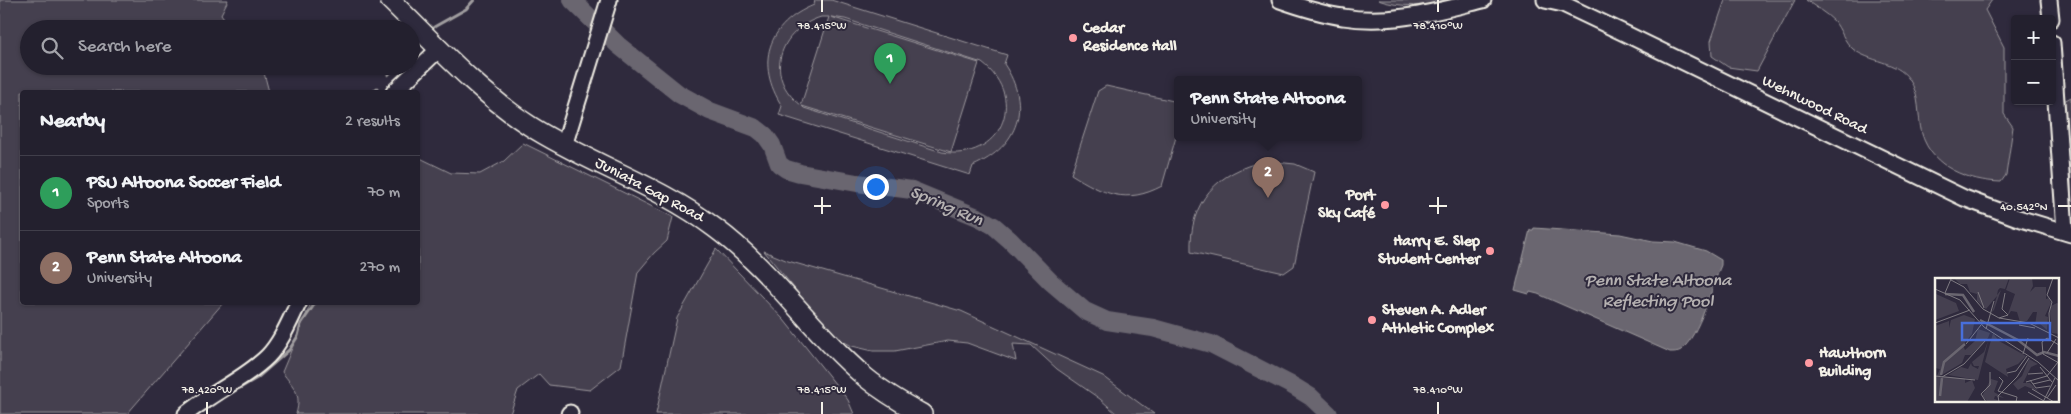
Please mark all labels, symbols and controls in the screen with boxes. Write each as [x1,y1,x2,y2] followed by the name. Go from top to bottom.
[2011,15,2056,105] map controls
[2011,15,2056,60] button: +
[20,20,420,75] search box
[796,20,847,34] text: 78.415°W
[1082,20,1177,57] place label: Cedar Residence Hall
[1412,20,1463,34] text: 78.410°W
[1067,32,1079,44] marker: Cedar Residence Hall
[38,34,66,62] icon: search
[78,36,172,59] text: Search here
[874,43,906,84] pin: 1
[2011,60,2056,105] button: −
[1758,72,1871,140] street label: Wehnwood Road
[1174,76,1362,141] popup
[1191,88,1345,111] text: Penn State Altoona
[40,110,105,135] text: Nearby
[1191,111,1256,130] text: University
[345,113,400,132] text: 2 results
[591,154,708,228] street label: Juniata Gap Road
[1252,157,1284,198] pin: 2
[87,172,280,195] text: PSU Altoona Soccer Field
[863,174,889,200] your location
[906,182,986,232] water label: Spring Run
[53,184,59,203] text: 1
[367,184,400,203] text: 70 m
[1318,187,1376,224] place label: Port Sky Café
[87,195,129,214] text: Sports
[1379,199,1391,211] marker: Port Sky Café
[2000,201,2048,215] text: 40.542°N
[1378,233,1482,270] place label: Harry E. Slep Student Center
[1484,245,1496,257] marker: Harry E. Slep Student Center
[87,247,241,270] text: Penn State Altoona
[52,259,60,278] text: 2
[360,259,400,278] text: 270 m
[87,270,152,289] text: University
[1585,271,1732,313] water label: Penn State Altoona Reflecting Pool
[1935,278,2058,402] inset map
[1381,302,1495,339] place label: Steven A. Adler Athletic Complex
[1366,314,1378,326] marker: Steven A. Adler Athletic Complex
[1818,345,1887,382] place label: Hawthorn Building
[1803,357,1815,369] marker: Hawthorn Building
[181,384,232,398] text: 78.420°W
[796,384,847,398] text: 78.415°W
[1412,384,1463,398] text: 78.410°W

